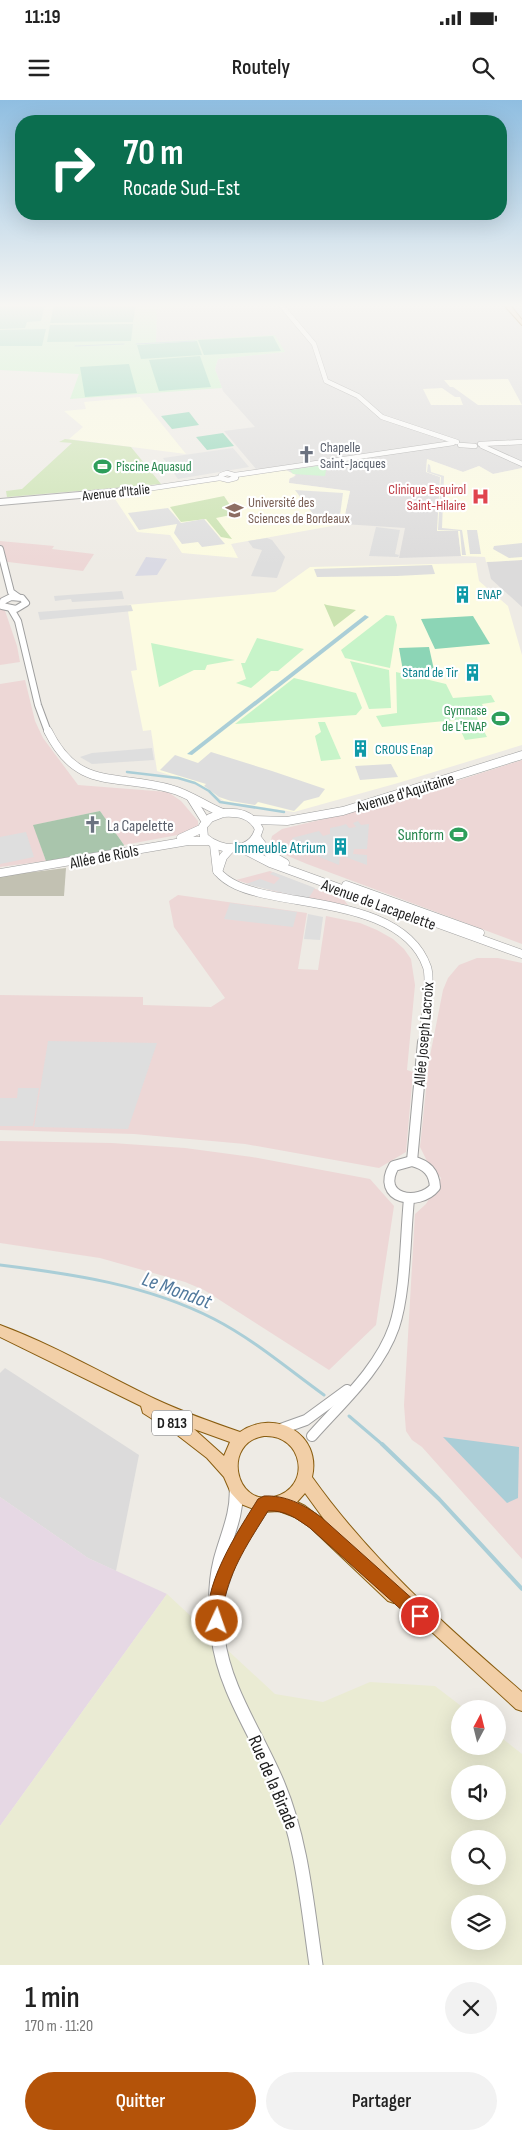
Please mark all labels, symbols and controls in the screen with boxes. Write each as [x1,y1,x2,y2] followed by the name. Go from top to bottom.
[25,6,61,29] text: 11:19
[25,54,53,82] icon: menu
[232,54,290,81] text: Routely
[469,54,497,82] icon: search
[123,132,183,175] text: 70 m
[40,135,105,200] icon: right
[123,175,240,202] text: Rocade Sud-Est
[320,439,386,472] place label: Chapelle Saint-Jacques
[296,445,316,465] church icon: Chapelle Saint-Jacques
[92,456,112,476] sports icon: Piscine Aquasud
[116,458,192,475] place label: Piscine Aquasud
[80,480,151,505] street label: Avenue d'Italie
[388,481,466,514] place label: Clinique Esquirol Saint-Hilaire
[470,487,490,507] hospital icon: Clinique Esquirol Saint-Hilaire
[248,494,350,527] place label: Université des Sciences de Bordeaux
[224,500,244,520] school or university icon: Université des Sciences de Bordeaux
[453,584,473,604] building icon: ENAP
[477,586,502,603] place label: ENAP
[462,662,482,682] building icon: Stand de Tir
[402,664,458,681] place label: Stand de Tir
[442,702,487,735] place label: Gymnase de L'ENAP
[491,708,511,728] sports icon: Gymnase de L'ENAP
[351,739,371,759] building icon: CROUS Enap
[375,741,433,758] place label: CROUS Enap
[353,770,457,818] street label: Avenue d'Aquitaine
[83,815,103,835] church icon: La Capelette
[107,817,174,836] place label: La Capelette
[448,824,468,844] sports icon: Sunform
[398,826,444,845] place label: Sunform
[330,837,350,857] building icon: Immeuble Atrium
[234,839,326,858] place label: Immeuble Atrium
[67,841,141,874] street label: Allée de Riols
[318,876,438,935] street label: Avenue de Lacapelette
[410,981,439,1088] street label: Allée Joseph Lacroix
[139,1266,216,1315] water label: Le Mondot
[152,1410,192,1436] road number: D 813
[190,1594,242,1646] position arrow
[399,1595,441,1637] pin
[406,1602,434,1630] icon: arrive
[451,1700,506,1755] north arrow
[451,1700,506,1950] map controls
[243,1732,303,1833] street label: Rue de la Birade
[451,1765,506,1820] button: sound
[451,1830,506,1885] button: search
[451,1895,506,1950] button: layers
[25,1980,80,2016] text: 1 min
[445,1982,497,2034] button: close
[25,2017,93,2036] text: 170 m · 11:20
[25,2072,256,2130] button: Quitter
[266,2072,497,2130] button: Partager

